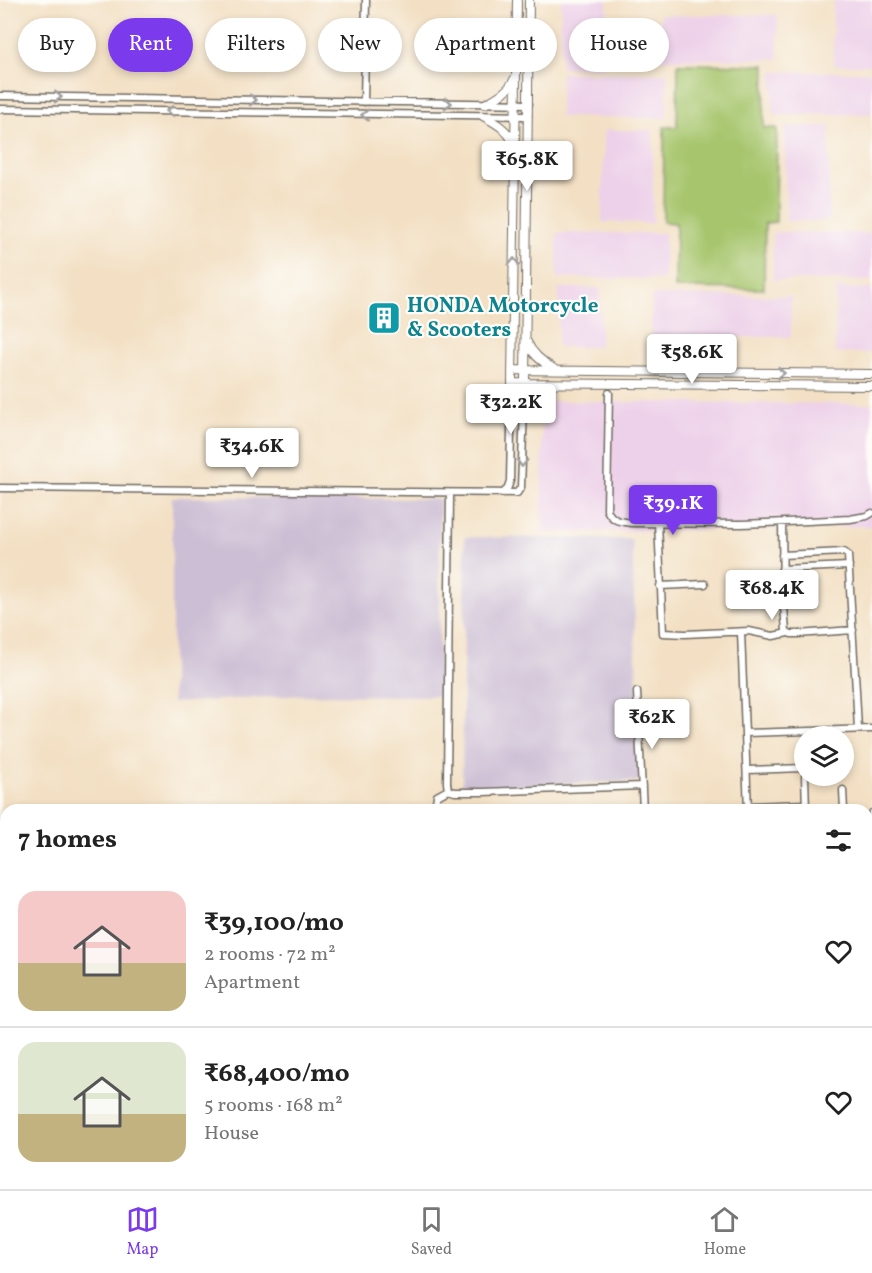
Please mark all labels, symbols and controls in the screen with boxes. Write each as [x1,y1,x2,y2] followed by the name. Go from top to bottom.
[18,18,96,72] chip: Buy
[108,18,193,72] chip: Rent
[205,18,306,72] chip: Filters
[318,18,402,72] chip: New
[414,18,557,72] chip: Apartment
[569,18,669,72] chip: House
[54,91,63,103] one-way arrow
[249,94,258,106] one-way arrow
[444,97,453,109] one-way arrow
[165,105,174,118] one-way arrow
[360,108,369,121] one-way arrow
[478,141,576,192] pin: ₹65.8K
[496,146,558,174] text: ₹65.8K
[508,257,520,266] one-way arrow
[407,292,598,345] place label: HONDA Motorcycle & Scooters
[366,300,402,336] building icon: HONDA Motorcycle & Scooters
[643,334,741,385] pin: ₹58.6K
[661,339,723,367] text: ₹58.6K
[776,367,785,379] one-way arrow
[462,384,560,435] pin: ₹32.2K
[480,389,542,417] text: ₹32.2K
[203,428,301,479] pin: ₹34.6K
[220,433,284,461] text: ₹34.6K
[516,458,529,467] one-way arrow
[624,485,722,536] pin: ₹39.1K
[643,490,703,518] text: ₹39.1K
[723,570,821,621] pin: ₹68.4K
[740,575,804,603] text: ₹68.4K
[616,699,688,750] pin: ₹62K
[629,704,675,732] text: ₹62K
[794,726,854,786] map controls
[794,726,854,786] button: layers
[18,822,117,858] text: 7 homes
[822,824,855,857] icon: filters
[204,905,344,941] text: ₹39,100/mo
[66,915,138,987] icon: home
[822,935,855,968] icon: heart
[204,941,336,969] text: 2 rooms · 72 m²
[204,969,300,997] text: Apartment
[204,1056,350,1092] text: ₹68,400/mo
[66,1066,138,1138] icon: home
[822,1086,855,1119] icon: heart
[204,1092,343,1120] text: 5 rooms · 168 m²
[204,1120,259,1148] text: House
[126,1203,159,1261] tab: Map
[411,1203,452,1261] tab: Saved
[704,1203,746,1261] tab: Home

